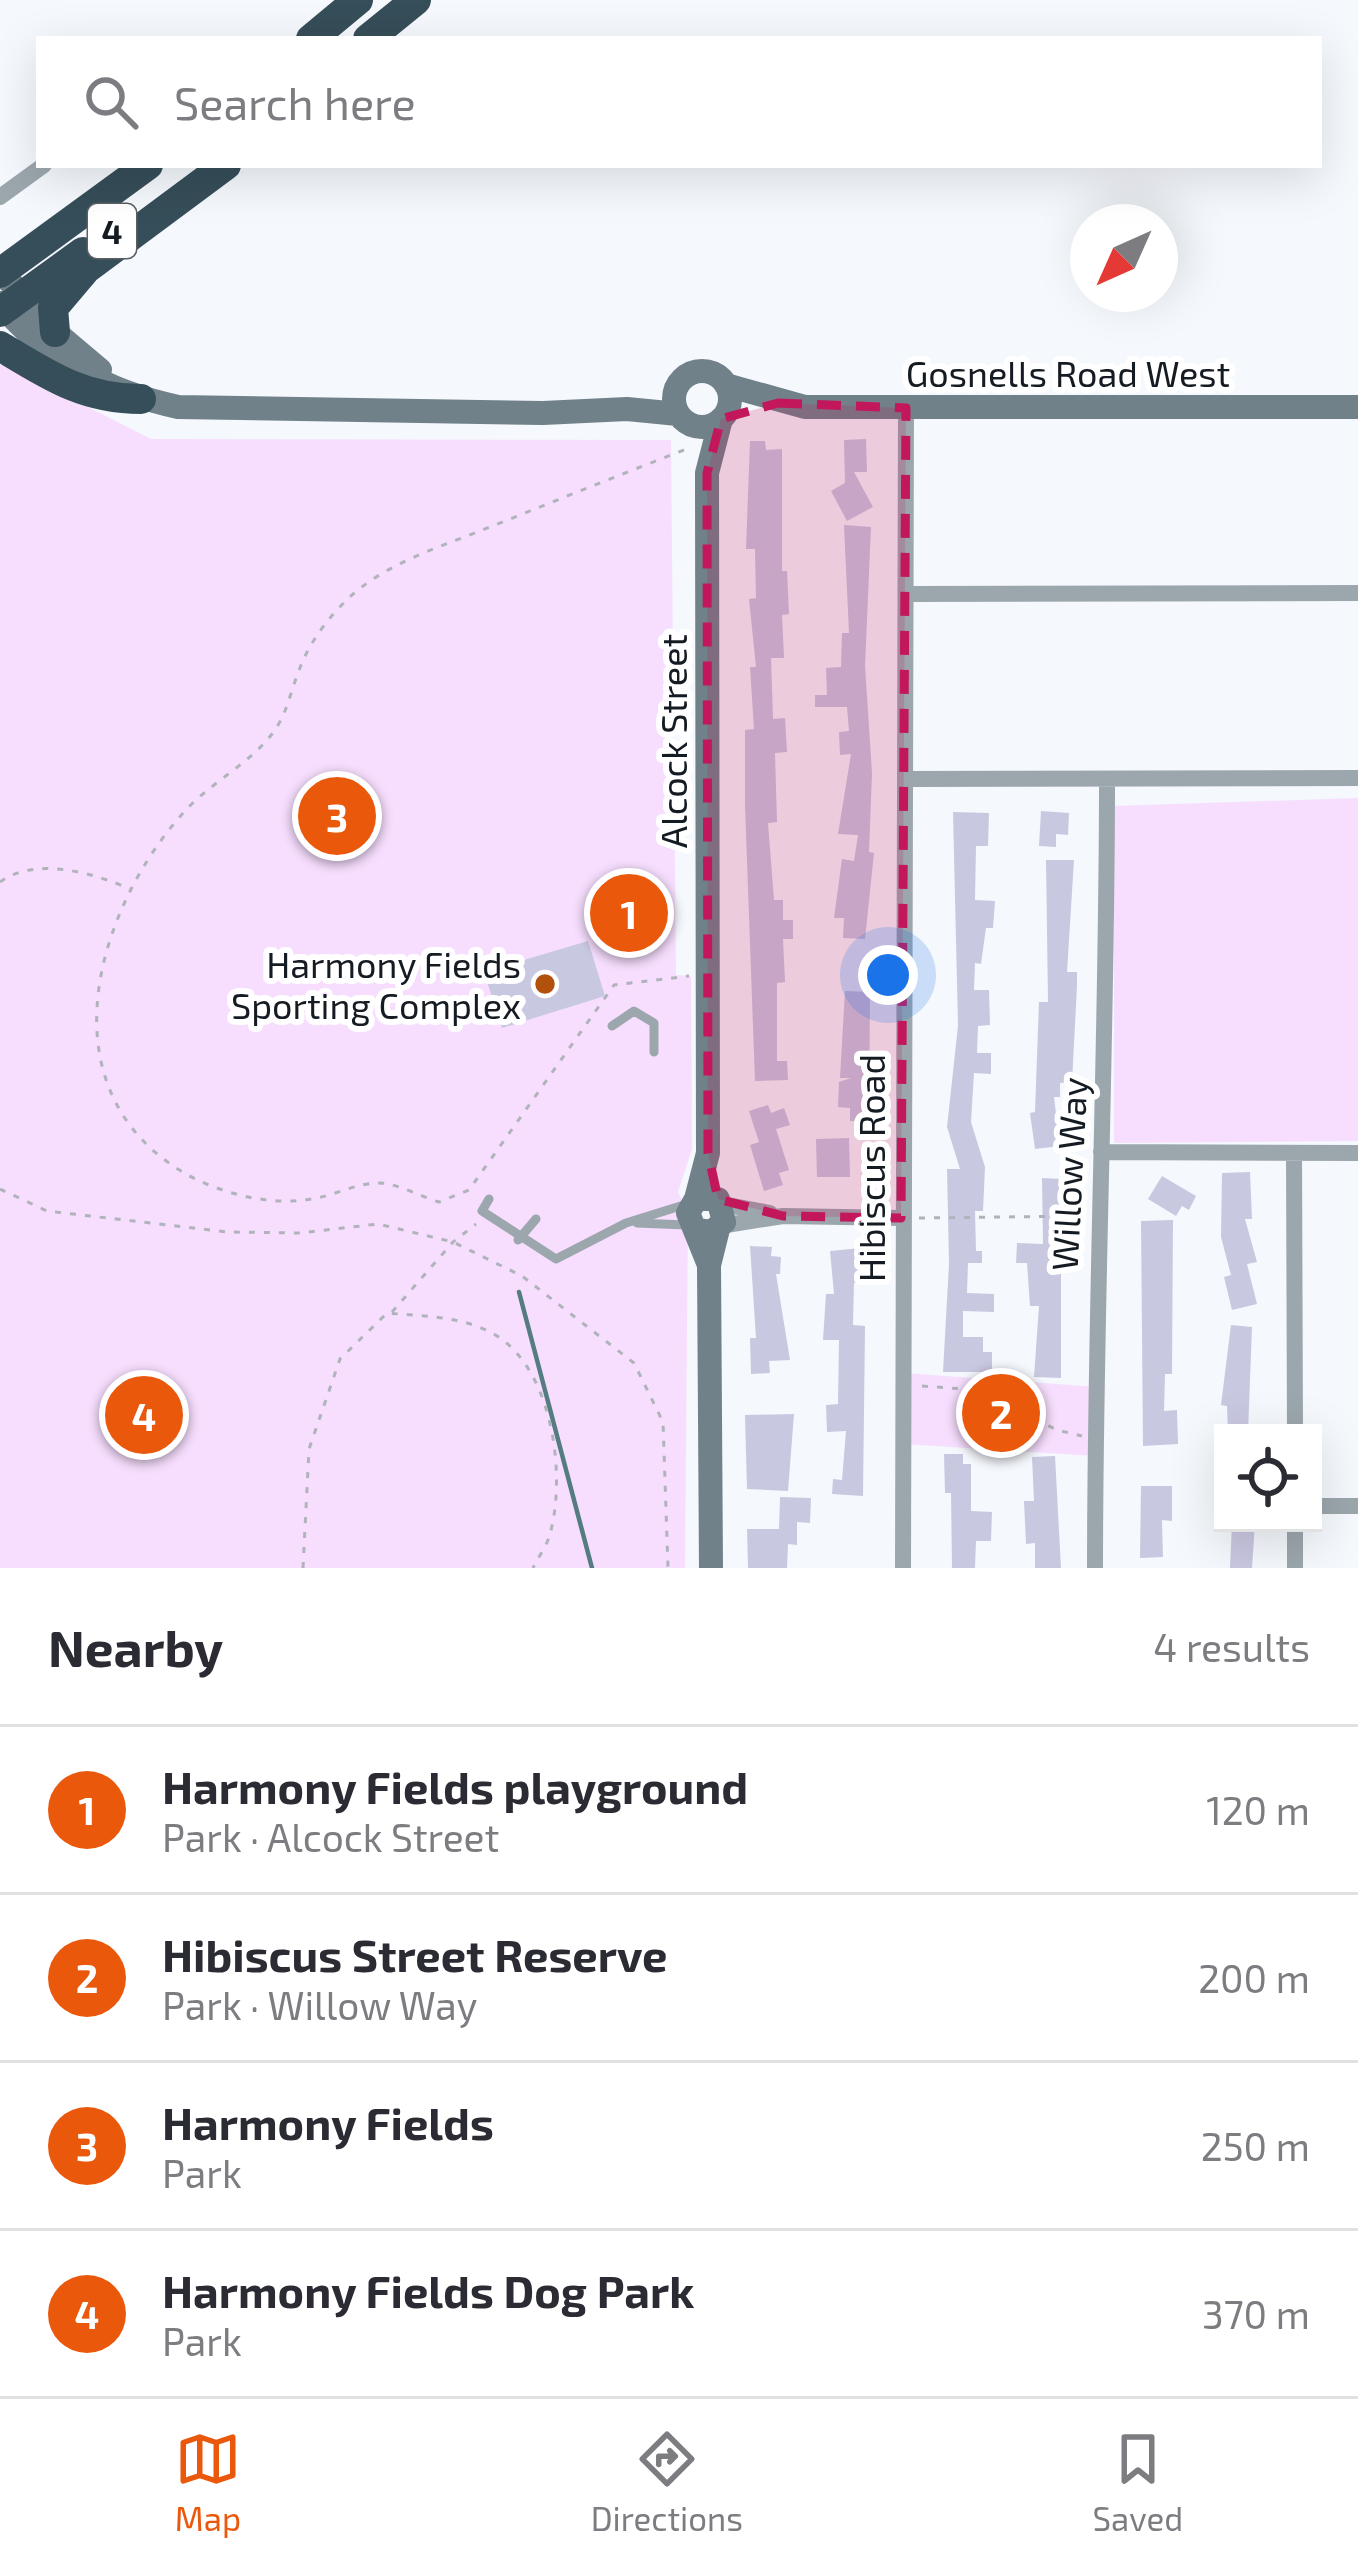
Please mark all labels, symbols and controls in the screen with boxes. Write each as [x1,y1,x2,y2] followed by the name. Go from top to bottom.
[36,36,1322,168] search box
[78,69,144,135] icon: search
[174,75,416,129] text: Search here
[88,204,136,258] road number: 4
[1070,204,1178,312] north arrow
[906,351,1230,394] street label: Gosnells Road West
[651,634,694,848] street label: Alcock Street
[298,771,376,861] pin: 3
[590,868,668,958] pin: 1
[231,942,521,1026] place label: Harmony Fields Sporting Complex
[858,945,918,1005] your location
[532,971,558,997] marker: Harmony Fields Sporting Complex
[849,1054,892,1282] street label: Hibiscus Road
[1041,1076,1095,1272] street label: Willow Way
[962,1368,1040,1458] pin: 2
[105,1370,183,1460] pin: 4
[1214,1424,1322,1532] map controls
[1214,1424,1322,1532] button: locate
[48,1616,223,1677] text: Nearby
[1153,1623,1310,1670] text: 4 results
[162,1759,748,1813] text: Harmony Fields playground
[79,1786,95,1833] text: 1
[1206,1786,1310,1833] text: 120 m
[162,1813,499,1860] text: Park · Alcock Street
[162,1927,667,1981] text: Hibiscus Street Reserve
[76,1954,98,2001] text: 2
[1198,1954,1310,2001] text: 200 m
[162,1981,477,2028] text: Park · Willow Way
[162,2095,494,2149] text: Harmony Fields
[76,2122,98,2169] text: 3
[1201,2122,1310,2169] text: 250 m
[162,2149,242,2196] text: Park
[162,2263,694,2317] text: Harmony Fields Dog Park
[75,2290,99,2337] text: 4
[1202,2290,1310,2337] text: 370 m
[162,2317,242,2364] text: Park
[175,2426,241,2538] tab: Map
[591,2426,743,2538] tab: Directions
[1093,2426,1183,2538] tab: Saved

